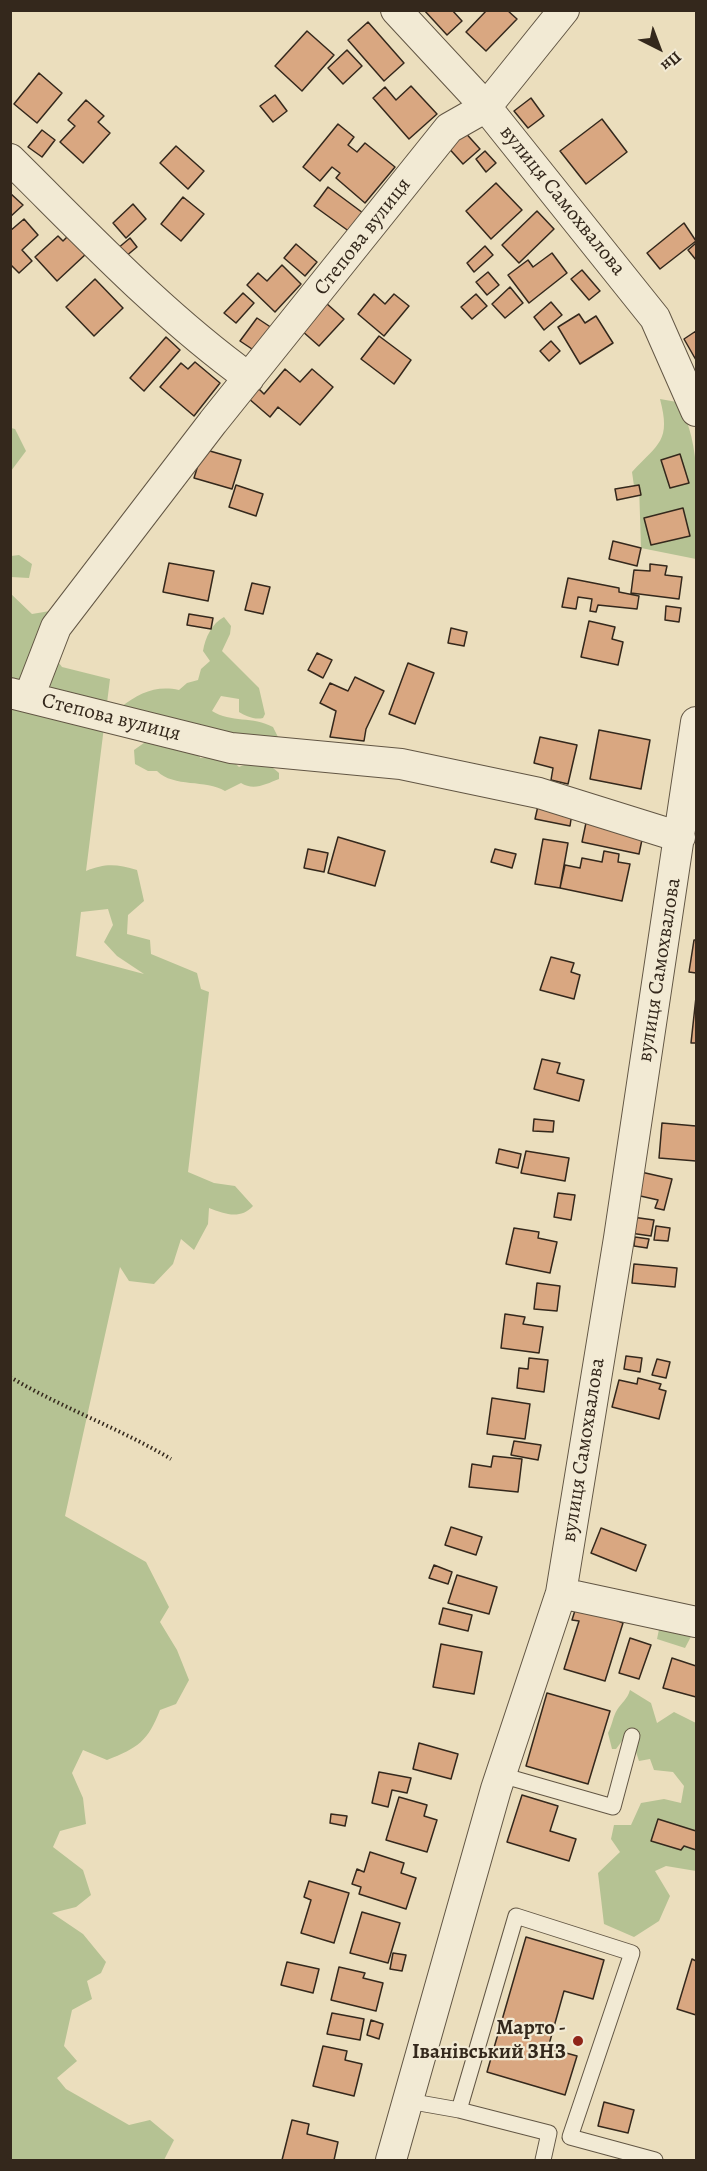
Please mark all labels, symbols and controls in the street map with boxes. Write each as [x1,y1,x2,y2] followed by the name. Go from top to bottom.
[629,18,689,78] north arrow
[656,46,686,77] text: Пн
[494,121,630,281] street label: вулиця Самохвалова
[309,173,417,301] street label: Степова вулиця
[39,689,183,747] street label: Степова вулиця
[633,876,687,1064] street label: вулиця Самохвалова
[557,1356,611,1544] street label: вулиця Самохвалова
[412,2016,566,2066] place label: Марто - Іванівський ЗНЗ
[571,2034,585,2048] marker: Марто - Іванівський ЗНЗ

